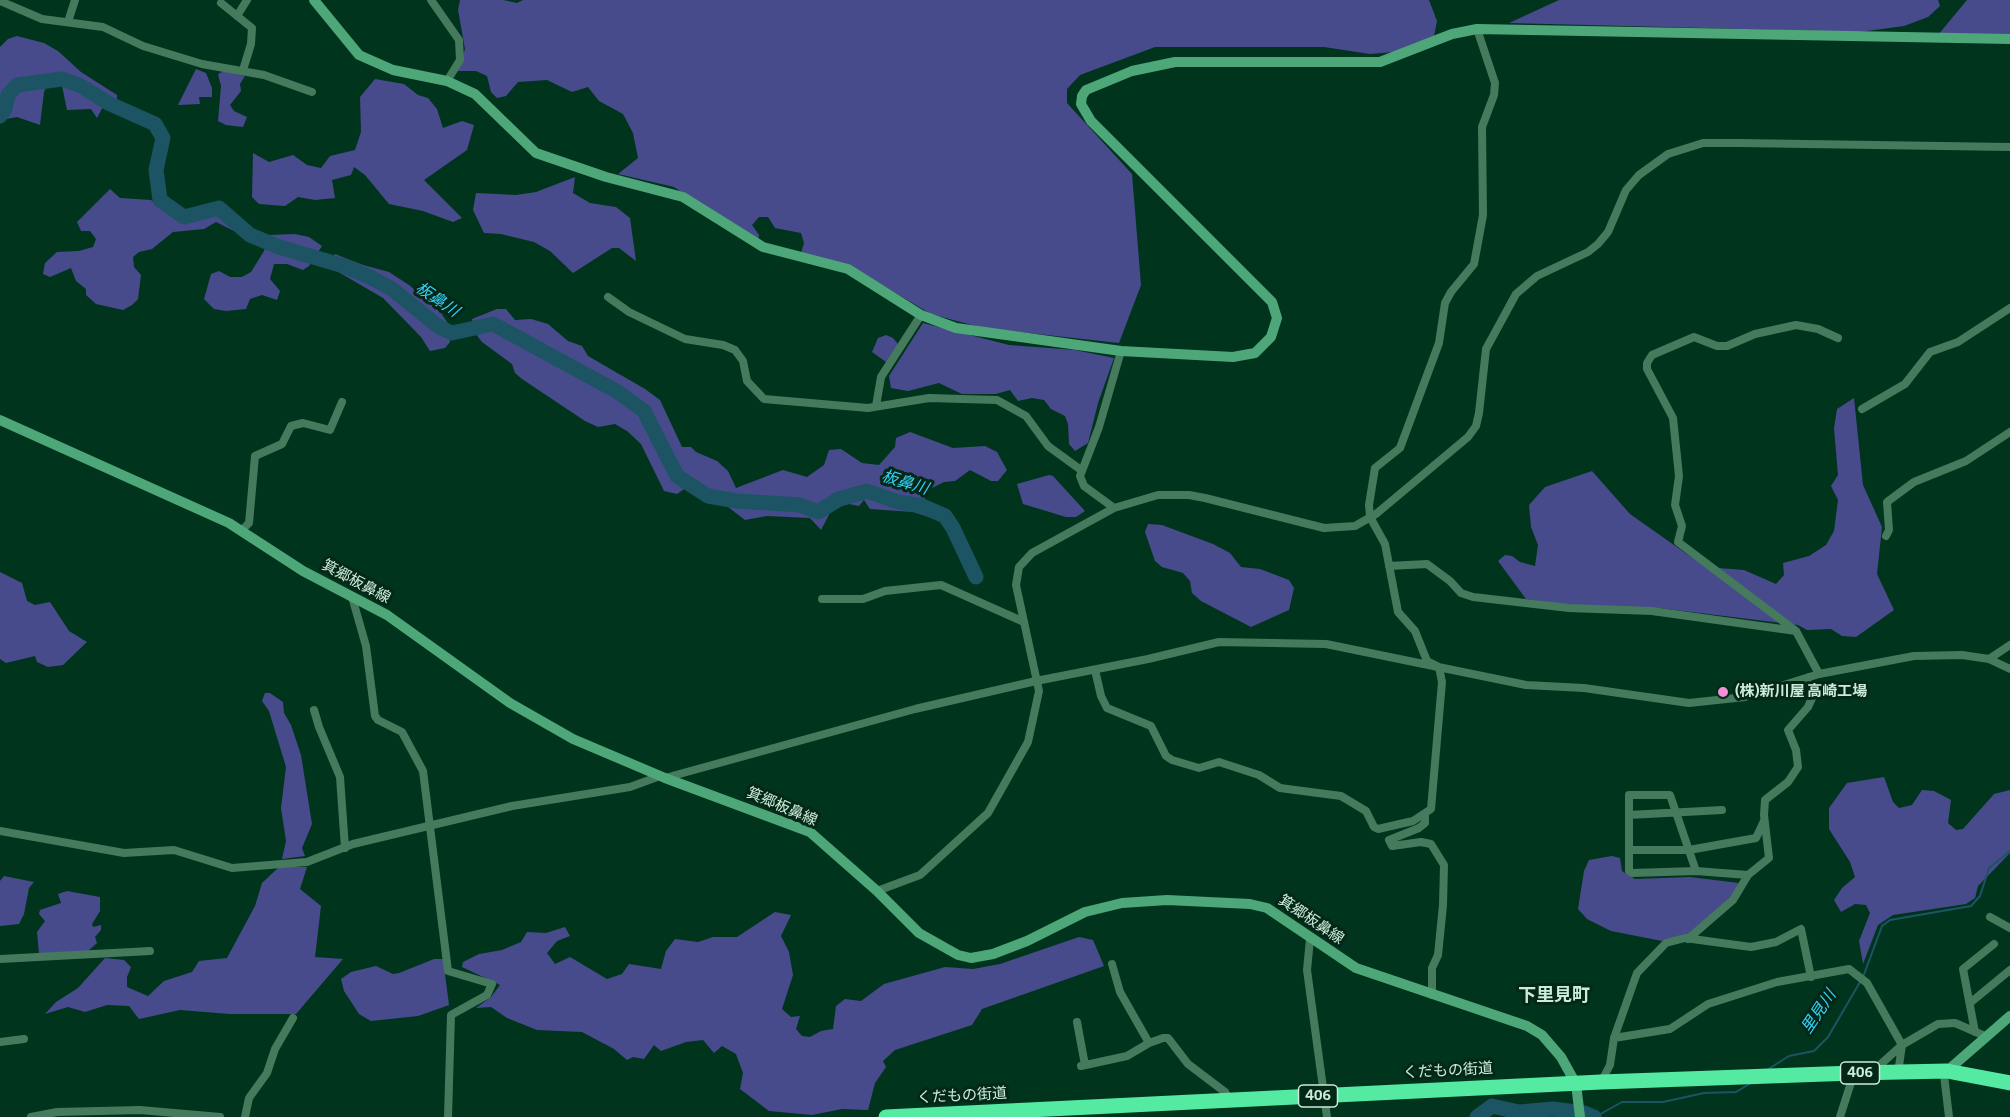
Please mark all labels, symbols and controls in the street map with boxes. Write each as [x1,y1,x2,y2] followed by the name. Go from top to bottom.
[412,279,462,321] water label: 板鼻川
[879,467,931,499] water label: 板鼻川
[319,556,393,608] street label: 箕郷板鼻線
[1735,683,1867,701] place label: (株)新川屋 高崎工場
[1716,685,1730,699] marker: (株)新川屋 高崎工場
[744,784,820,830] street label: 箕郷板鼻線
[1275,892,1347,948] street label: 箕郷板鼻線
[1518,985,1590,1007] district label: 下里見町
[1798,987,1840,1037] water label: 里見川
[1403,1060,1493,1082] street label: くだもの街道
[1840,1062,1880,1084] road number: 406
[917,1085,1007,1107] street label: くだもの街道
[1298,1085,1338,1107] road number: 406

